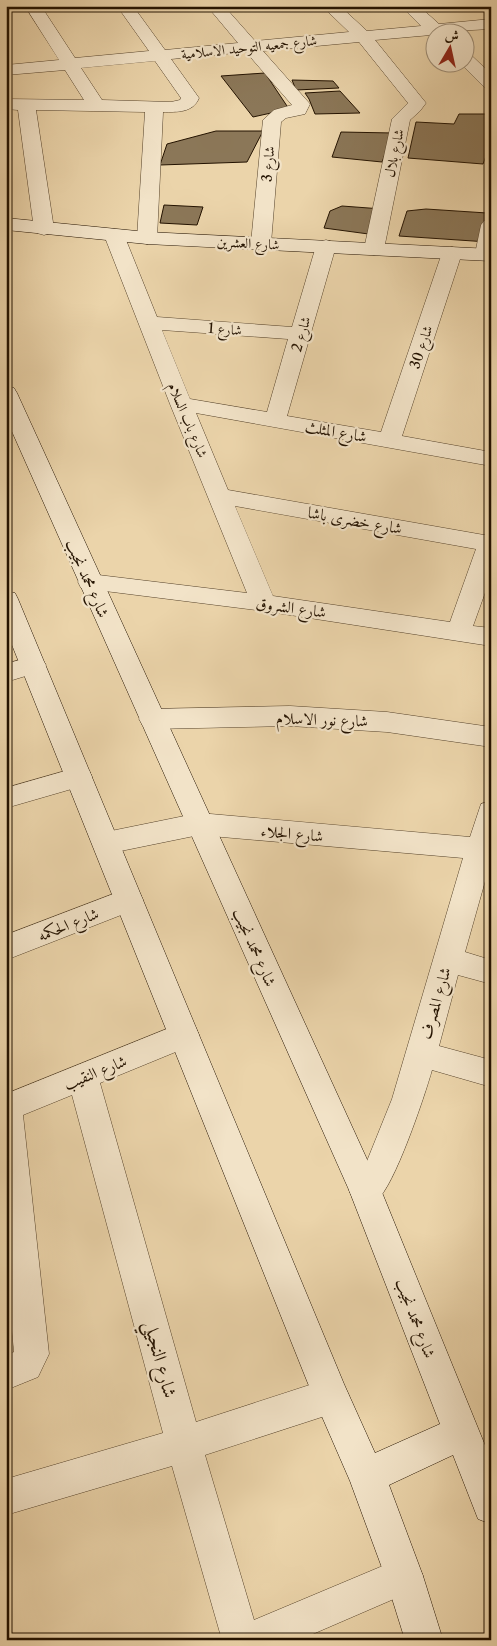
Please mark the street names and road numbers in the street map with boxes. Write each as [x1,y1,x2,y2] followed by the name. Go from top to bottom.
[180,31,318,66] street label: شارع جمعيه التوحيد الاسلامية
[380,127,411,179] street label: شارع بلال
[257,145,282,183] street label: شارع 3
[216,232,280,257] street label: شارع العشرين
[287,314,318,355] street label: شارع 2
[207,319,243,342] street label: شارع 1
[406,323,439,372] street label: شارع 30
[160,380,212,462] street label: شارع باب السلام
[303,416,368,450] street label: شارع المثلث
[306,502,404,542] street label: شارع خضرى باشا
[58,536,114,622] street label: شارع محمد نجيب
[254,592,327,626] street label: شارع الشروق
[275,707,369,736] street label: شارع نور الاسلام
[260,820,324,850] street label: شارع الجلاء
[35,903,103,949] street label: شارع الحكمه
[225,905,281,991] street label: شارع محمد نجيب
[415,965,459,1042] street label: شارع المصرف
[61,1050,131,1097] street label: شارع النقيب
[388,1275,440,1362] street label: شارع محمد نجيب
[132,1318,182,1402] street label: شارع النجيلي

